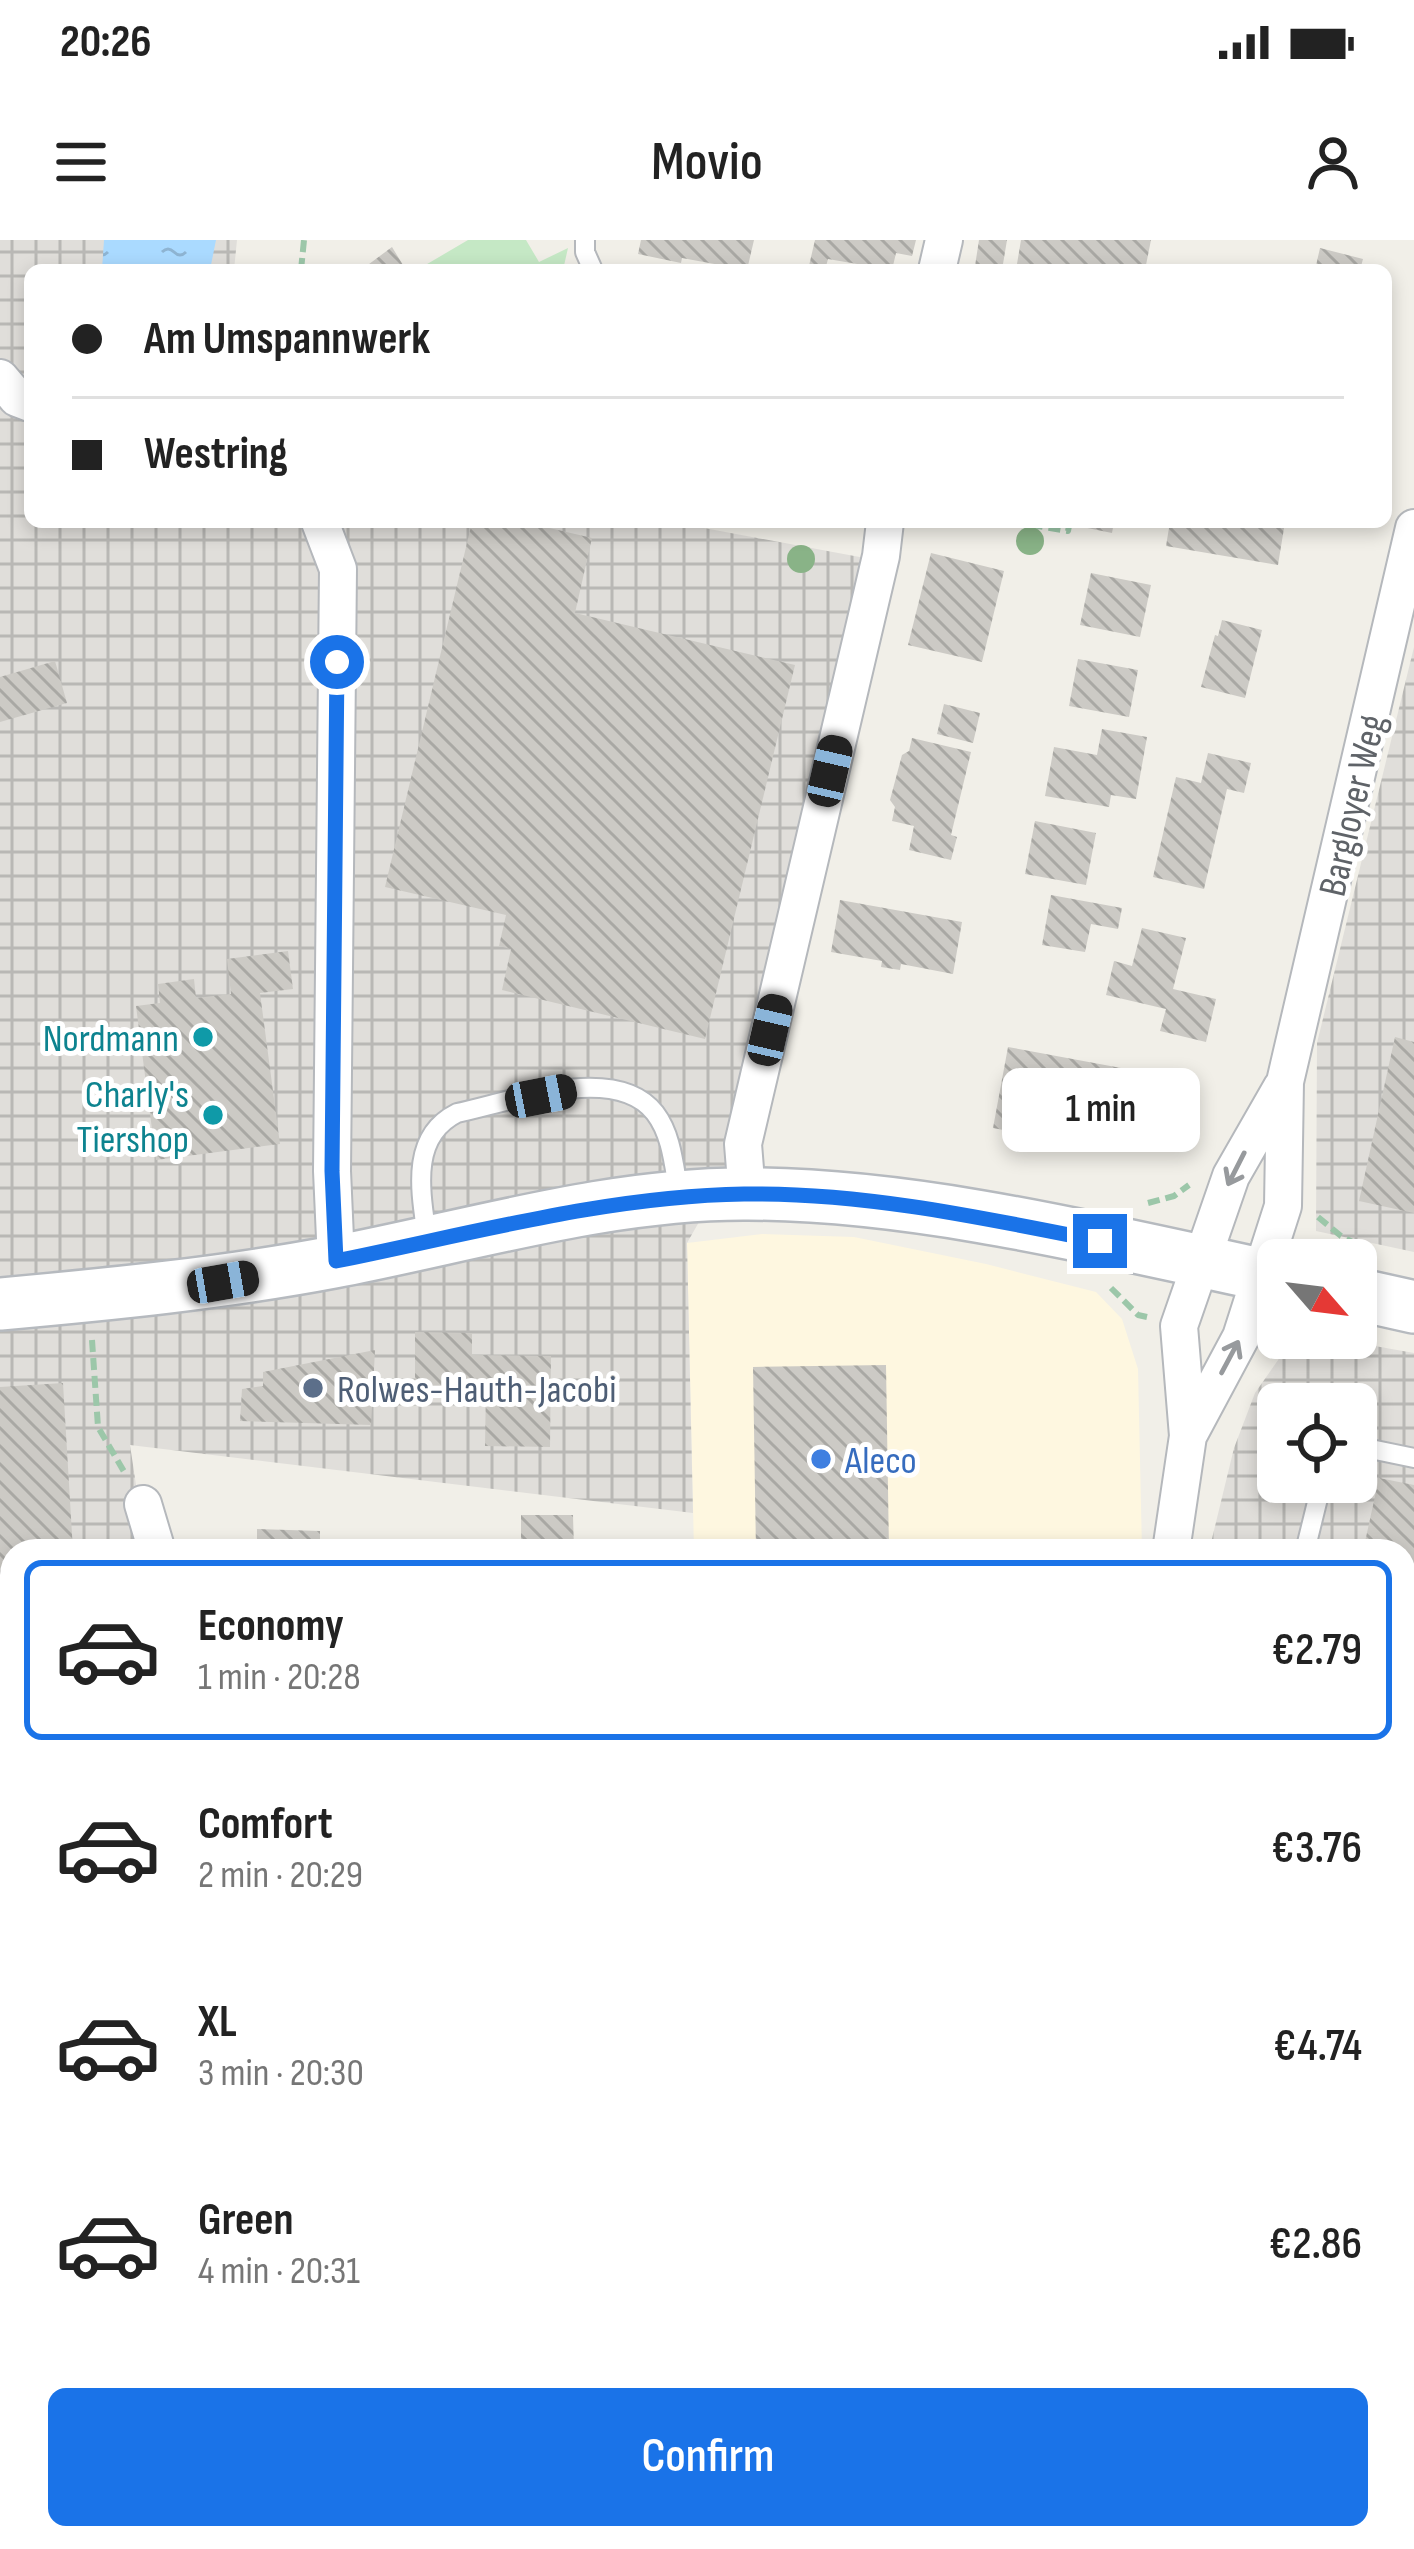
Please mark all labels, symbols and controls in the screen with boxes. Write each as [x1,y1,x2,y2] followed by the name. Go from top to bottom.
[60,15,152,70] text: 20:26
[48,129,114,195] icon: menu
[1300,129,1366,195] icon: person
[651,130,763,195] text: Movio
[144,312,430,367] text: Am Umspannwerk
[144,427,288,482] text: Westring
[310,635,364,689] route start
[1310,710,1397,901] street label: Bargloyer Weg
[804,732,856,810] car
[744,991,796,1069] car
[43,1016,179,1063] place label: Nordmann
[190,1024,216,1050] marker: Nordmann
[1001,1067,1199,1151] callout: 1 min
[502,1071,580,1121] car
[77,1072,189,1164] place label: Charly's Tiershop
[1066,1086,1136,1133] text: 1 min
[200,1102,226,1128] marker: Charly's Tiershop
[1224,1150,1247,1186] one-way arrow
[1073,1214,1127,1268] route end
[1257,1239,1377,1359] north arrow
[1257,1239,1377,1503] map controls
[184,1258,262,1306] car
[1220,1340,1243,1376] one-way arrow
[337,1367,616,1414] place label: Rolwes-Hauth-Jacobi
[300,1375,326,1401] marker: Rolwes-Hauth-Jacobi
[1257,1383,1377,1503] button: locate
[844,1438,917,1485] place label: Aleco
[808,1446,834,1472] marker: Aleco
[54,1596,162,1704] icon: car
[198,1599,344,1654] text: Economy
[1272,1623,1362,1678] text: €2.79
[198,1654,361,1701] text: 1 min · 20:28
[54,1794,162,1902] icon: car
[198,1797,333,1852] text: Comfort
[1271,1821,1362,1876] text: €3.76
[198,1852,363,1899] text: 2 min · 20:29
[54,1992,162,2100] icon: car
[198,1995,237,2050] text: XL
[1273,2019,1362,2074] text: €4.74
[198,2050,364,2097] text: 3 min · 20:30
[54,2190,162,2298] icon: car
[198,2193,294,2248] text: Green
[1269,2217,1362,2272] text: €2.86
[198,2248,360,2295] text: 4 min · 20:31
[48,2388,1368,2526] button: Confirm

